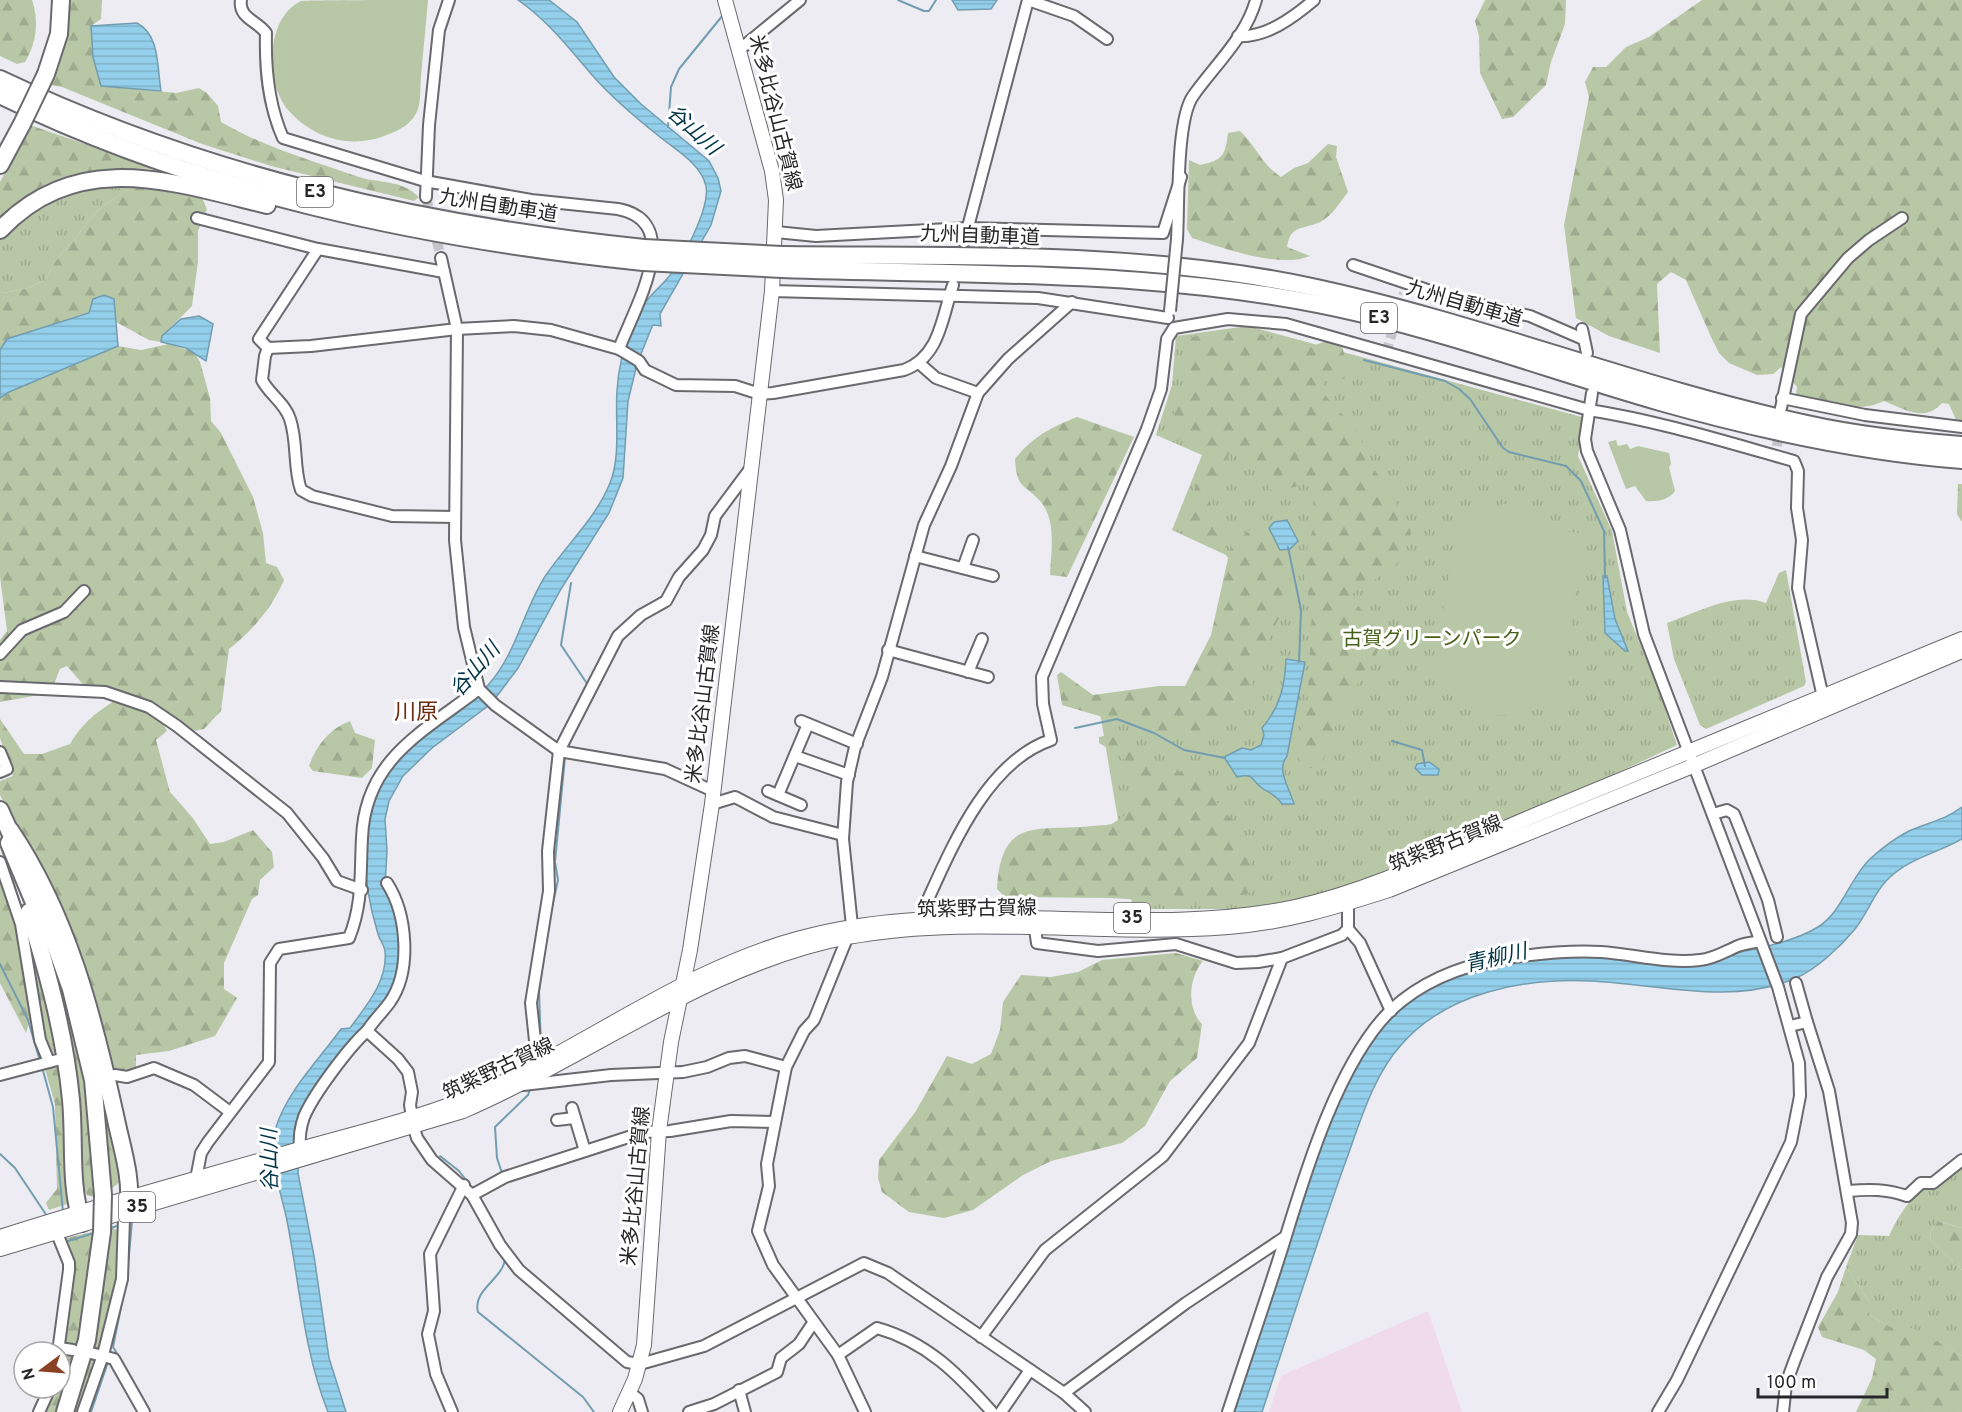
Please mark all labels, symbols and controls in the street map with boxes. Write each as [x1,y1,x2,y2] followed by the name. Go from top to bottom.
[742,32,806,194] street label: 米多比谷山古賀線
[661,100,727,163] water label: 谷山川
[297,177,333,207] road number: E3
[437,185,559,229] street label: 九州自動車道
[920,222,1040,252] street label: 九州自動車道
[1403,276,1525,334] street label: 九州自動車道
[1361,303,1397,333] road number: E3
[681,623,727,785] street label: 米多比谷山古賀線
[1343,627,1522,653] park label: 古賀グリーンパーク
[445,636,508,703] water label: 谷山川
[394,700,438,727] district label: 川原
[1385,810,1507,880] street label: 筑紫野古賀線
[917,896,1037,924] street label: 筑紫野古賀線
[1114,903,1150,933] road number: 35
[1462,938,1532,979] water label: 青柳川
[439,1033,559,1107] street label: 筑紫野古賀線
[617,1105,657,1267] street label: 米多比谷山古賀線
[257,1126,285,1192] water label: 谷山川
[119,1192,155,1222] road number: 35
[12,1340,72,1400] north arrow
[1758,1361,1887,1399] scale bar
[18,1365,41,1382] text: N
[1767,1372,1816,1395] text: 100 m

